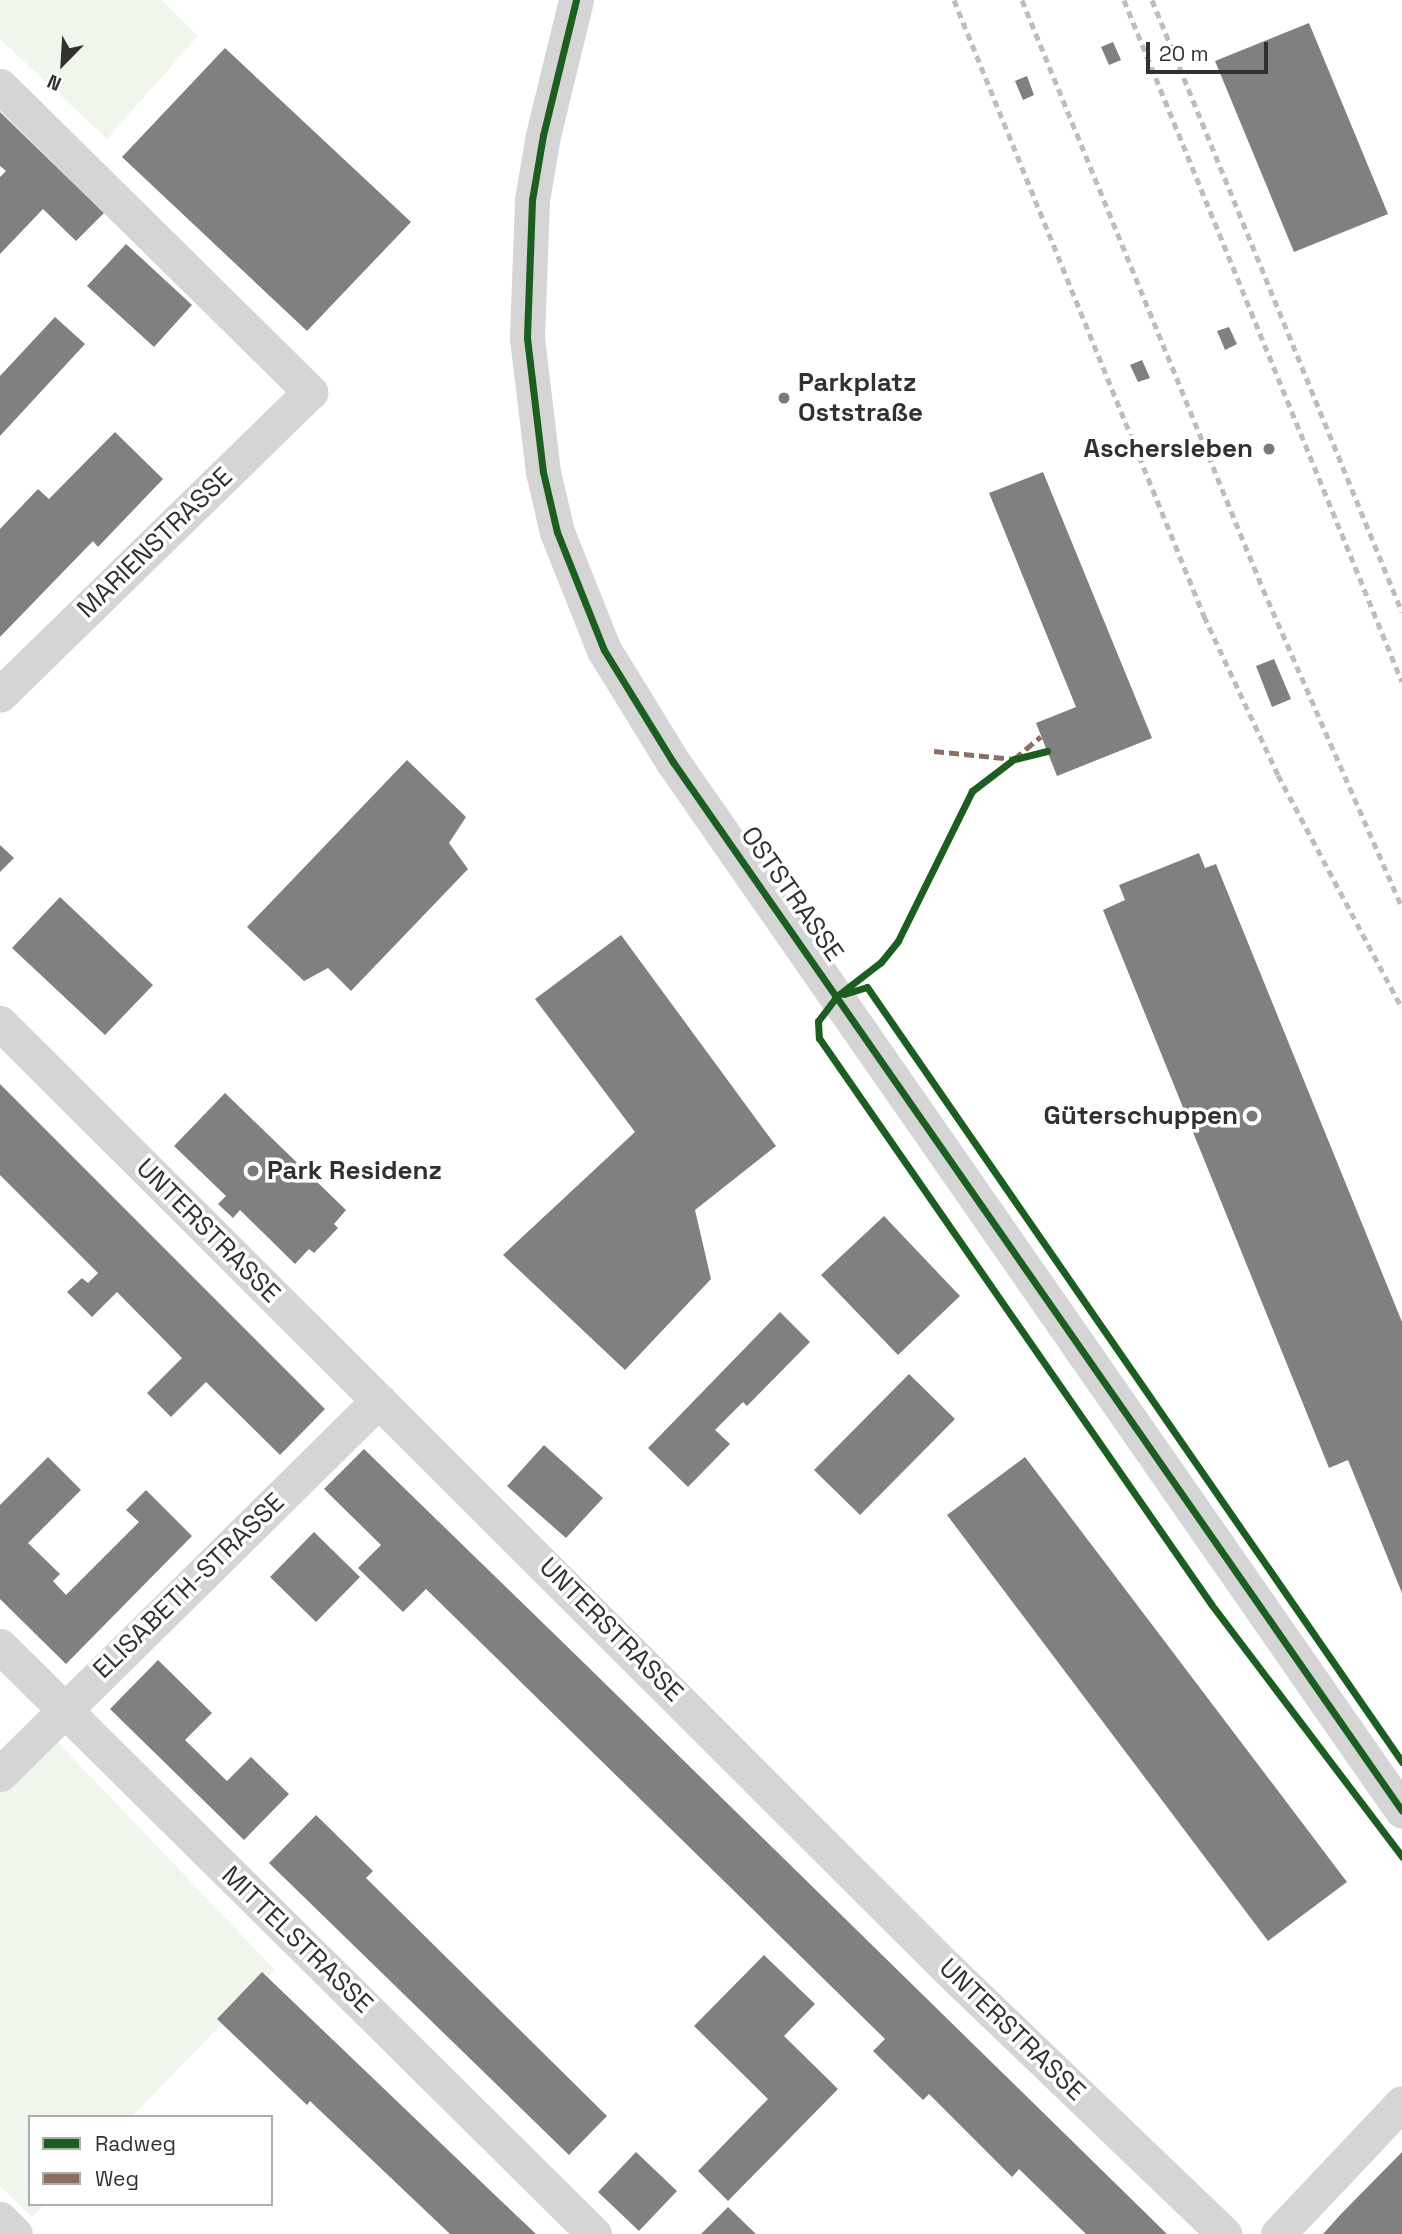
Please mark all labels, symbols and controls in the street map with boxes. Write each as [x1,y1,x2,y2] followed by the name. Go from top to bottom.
[28,28,98,98] north arrow
[1150,28,1272,72] scale bar
[1159,40,1209,67] text: 20 m
[43,69,65,97] text: N
[798,367,923,428] place label: Parkplatz Oststraße
[776,390,792,406] marker: Parkplatz Oststraße
[1084,433,1253,465] place label: Aschersleben
[1259,439,1279,459] marker: Aschersleben
[71,461,239,625] street label: MARIENSTRASSE
[734,821,850,967] street label: OSTSTRASSE
[1044,1100,1238,1132] place label: Güterschuppen
[1244,1108,1260,1124] marker: Güterschuppen
[130,1153,286,1309] street label: UNTERSTRASSE
[267,1155,442,1187] place label: Park Residenz
[245,1163,261,1179] marker: Park Residenz
[87,1487,291,1685] street label: ELISABETH-STRASSE
[533,1552,689,1708] street label: UNTERSTRASSE
[215,1860,379,2020] street label: MITTELSTRASSE
[933,1953,1091,2107] street label: UNTERSTRASSE
[28,2115,273,2206] legend
[95,2130,176,2157] text: Radweg
[95,2165,139,2192] text: Weg

